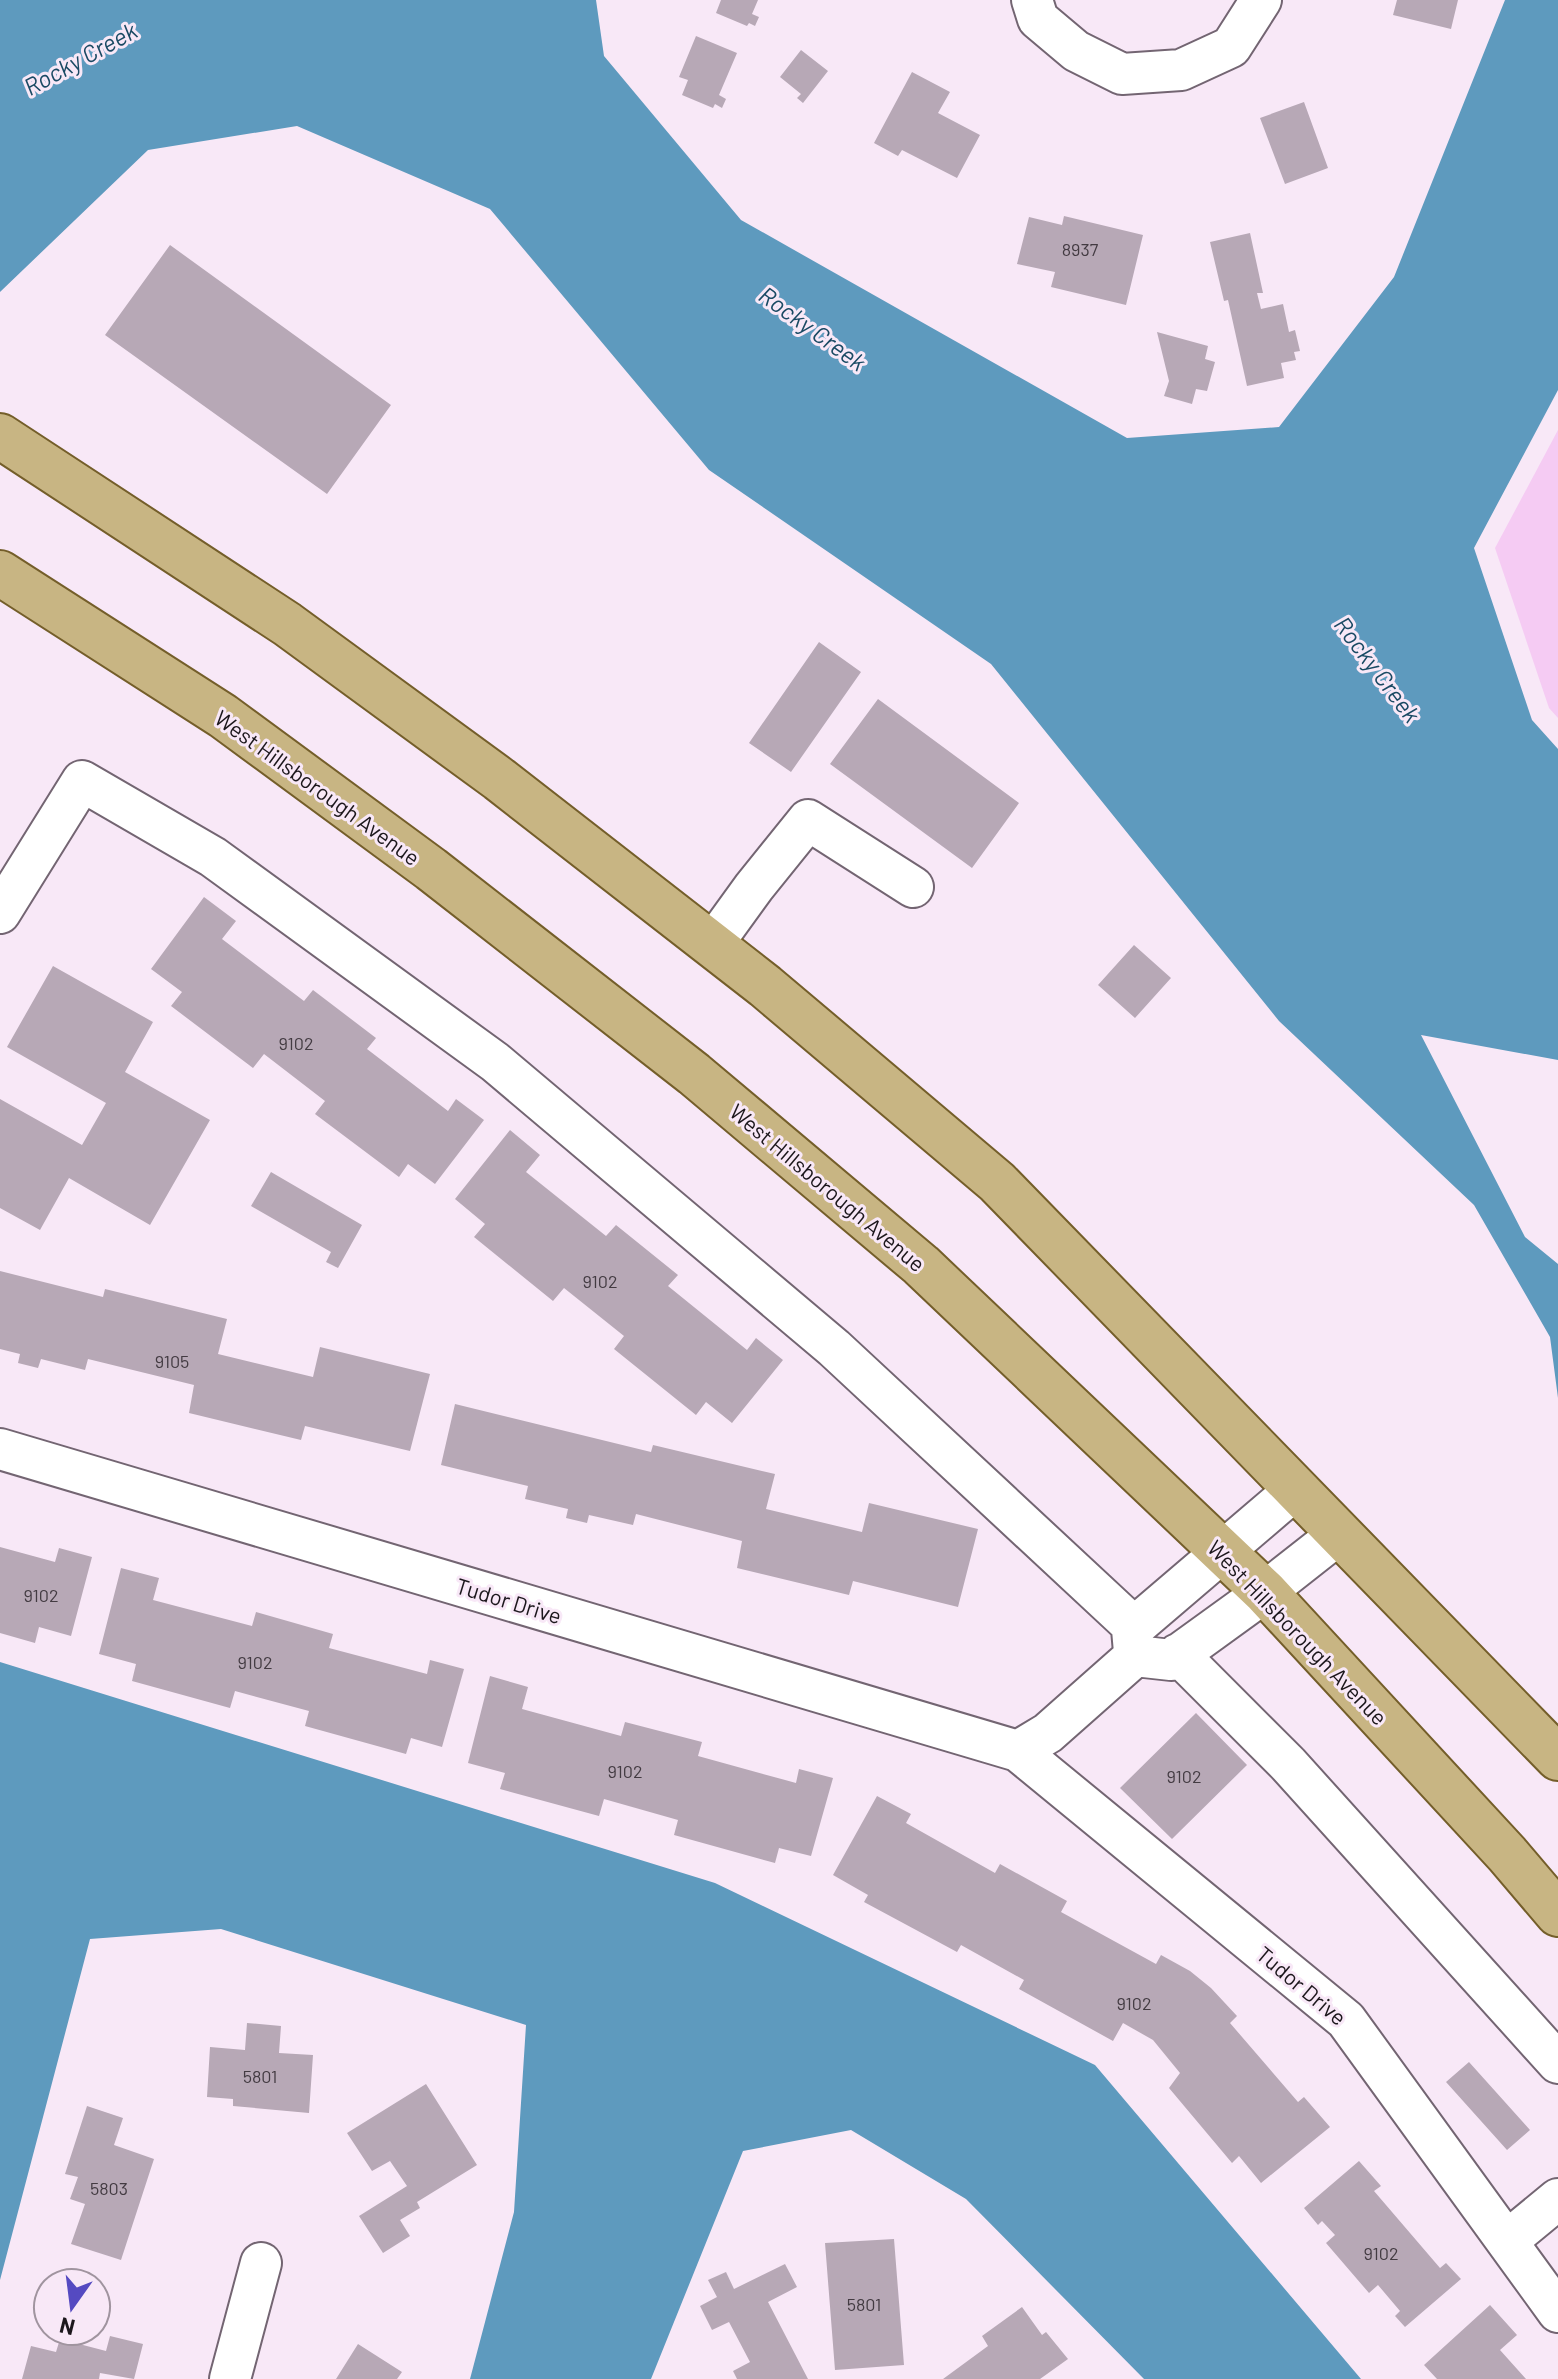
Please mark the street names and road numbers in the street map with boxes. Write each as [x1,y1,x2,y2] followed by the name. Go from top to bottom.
[210,704,426,870] street label: West Hillsborough Avenue
[725,1098,931,1276] street label: West Hillsborough Avenue
[1203,1534,1393,1730] street label: West Hillsborough Avenue
[453,1572,565,1628] street label: Tudor Drive
[1252,1940,1352,2030] street label: Tudor Drive

